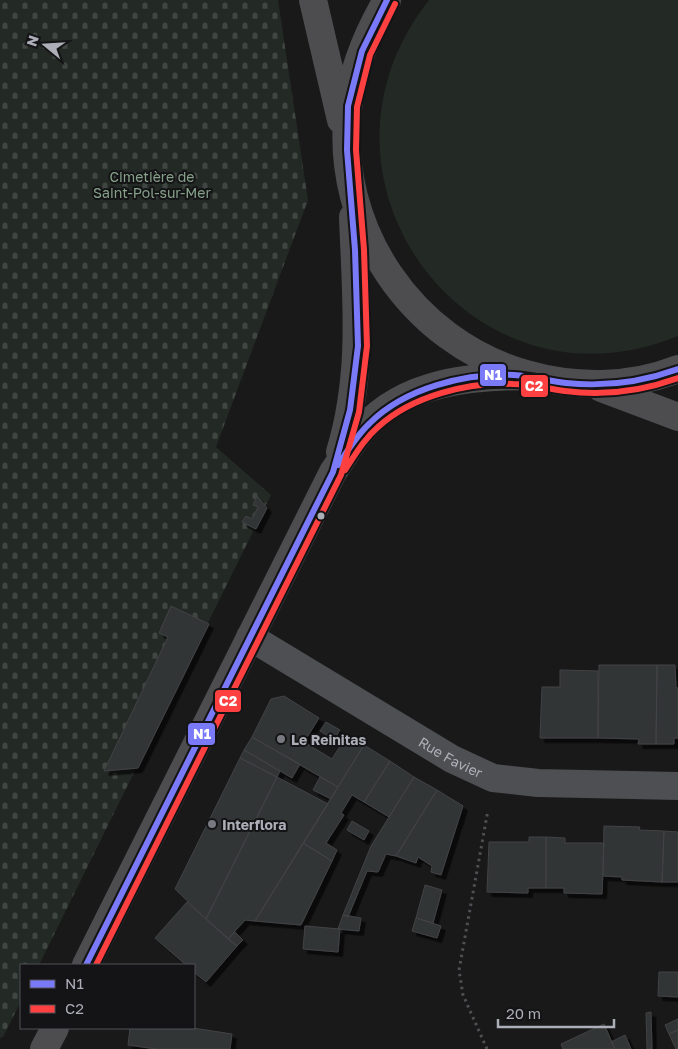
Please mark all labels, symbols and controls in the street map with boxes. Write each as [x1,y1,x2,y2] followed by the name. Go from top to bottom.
[20,20,70,70] north arrow
[22,33,42,49] text: N
[93,168,211,201] park label: Cimetière de Saint-Pol-sur-Mer
[479,363,507,387] line badge: N1
[484,366,502,383] text: N1
[520,374,549,398] line badge: C2
[525,377,544,394] text: C2
[316,511,326,521] unlabelled marker
[214,689,242,713] line badge: C2
[219,692,238,709] text: C2
[187,722,216,746] line badge: N1
[193,725,211,742] text: N1
[291,731,366,748] place label: Le Reinitas
[275,733,287,745] marker: Le Reinitas
[416,733,486,781] street label: Rue Favier
[222,816,286,833] place label: Interflora
[206,818,218,830] marker: Interflora
[20,964,195,1029] legend
[65,974,84,992] text: N1
[498,996,614,1028] scale bar
[65,999,84,1017] text: C2
[506,1004,541,1022] text: 20 m

